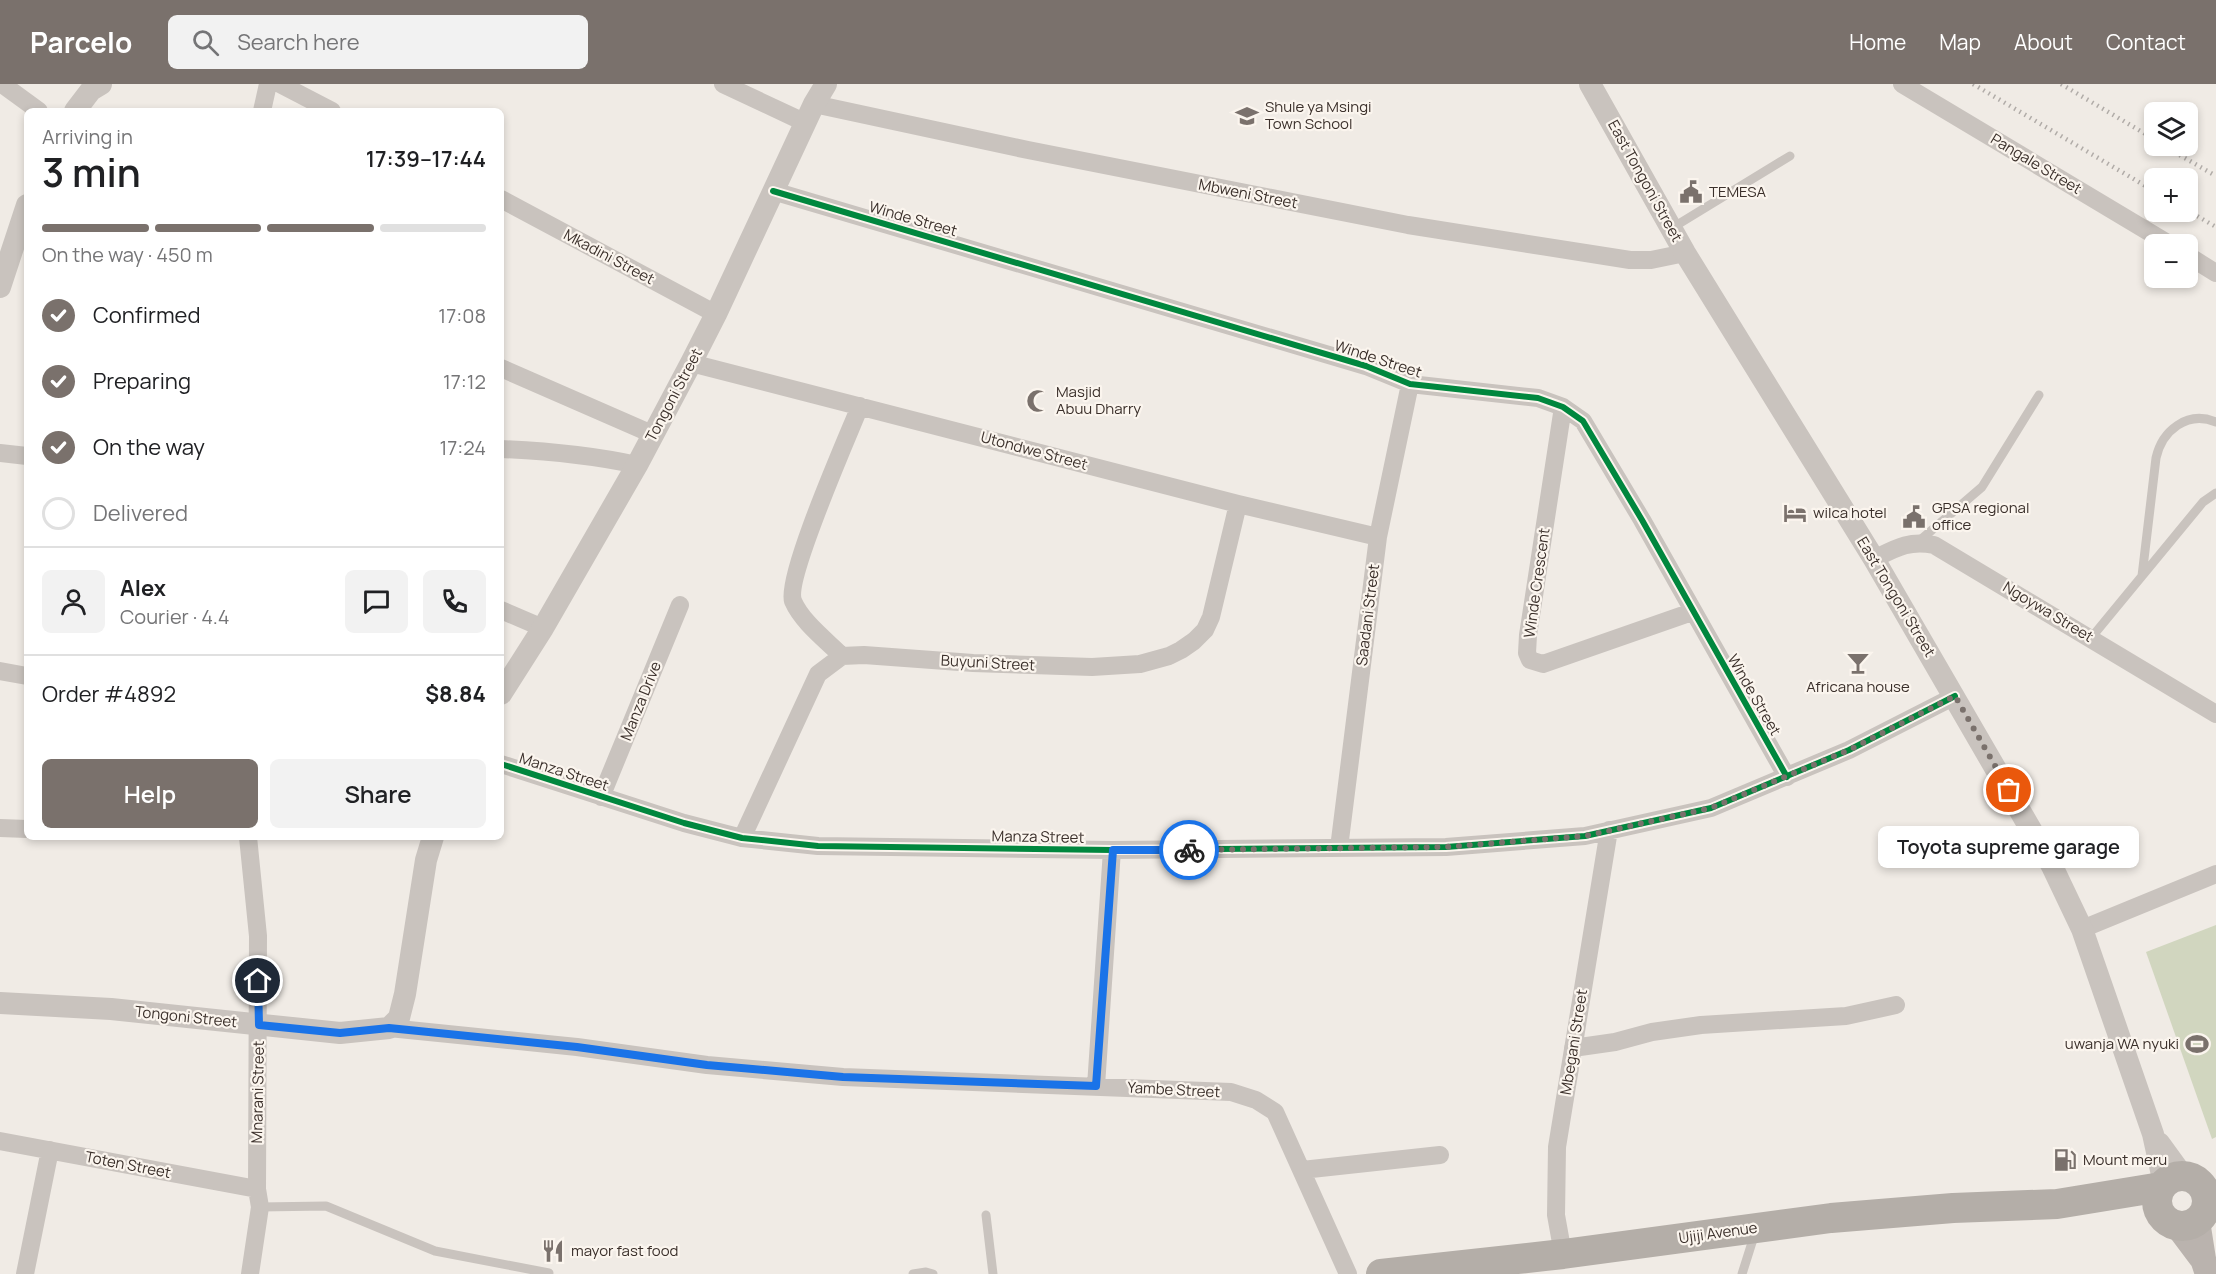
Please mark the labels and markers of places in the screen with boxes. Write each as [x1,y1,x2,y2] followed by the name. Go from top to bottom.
[1265,96,1372,134] place label: Shule ya Msingi Town School
[1234,103,1260,129] school or university icon: Shule ya Msingi Town School
[1678,179,1704,205] public building icon: TEMESA
[1709,181,1767,202] place label: TEMESA
[1056,381,1141,419] place label: Masjid Abuu Dharry
[1025,388,1051,414] mosque icon: Masjid Abuu Dharry
[1932,497,2029,535] place label: GPSA regional office
[1782,500,1808,526] hotel icon: wilca hotel
[1813,502,1887,523] place label: wilca hotel
[1901,504,1927,530] public building icon: GPSA regional office
[1845,650,1871,676] bar icon: Africana house
[1806,676,1910,697] place label: Africana house
[1983,764,2034,815] pin
[1878,826,2140,868] callout: Toyota supreme garage
[232,955,283,1006] pin
[2184,1031,2210,1057] sports icon: uwanja WA nyuki
[2065,1033,2179,1054] place label: uwanja WA nyuki
[2052,1147,2078,1173] fuel station icon: Mount meru
[2083,1149,2167,1170] place label: Mount meru
[540,1238,566,1264] restaurant icon: mayor fast food
[571,1240,678,1261] place label: mayor fast food

